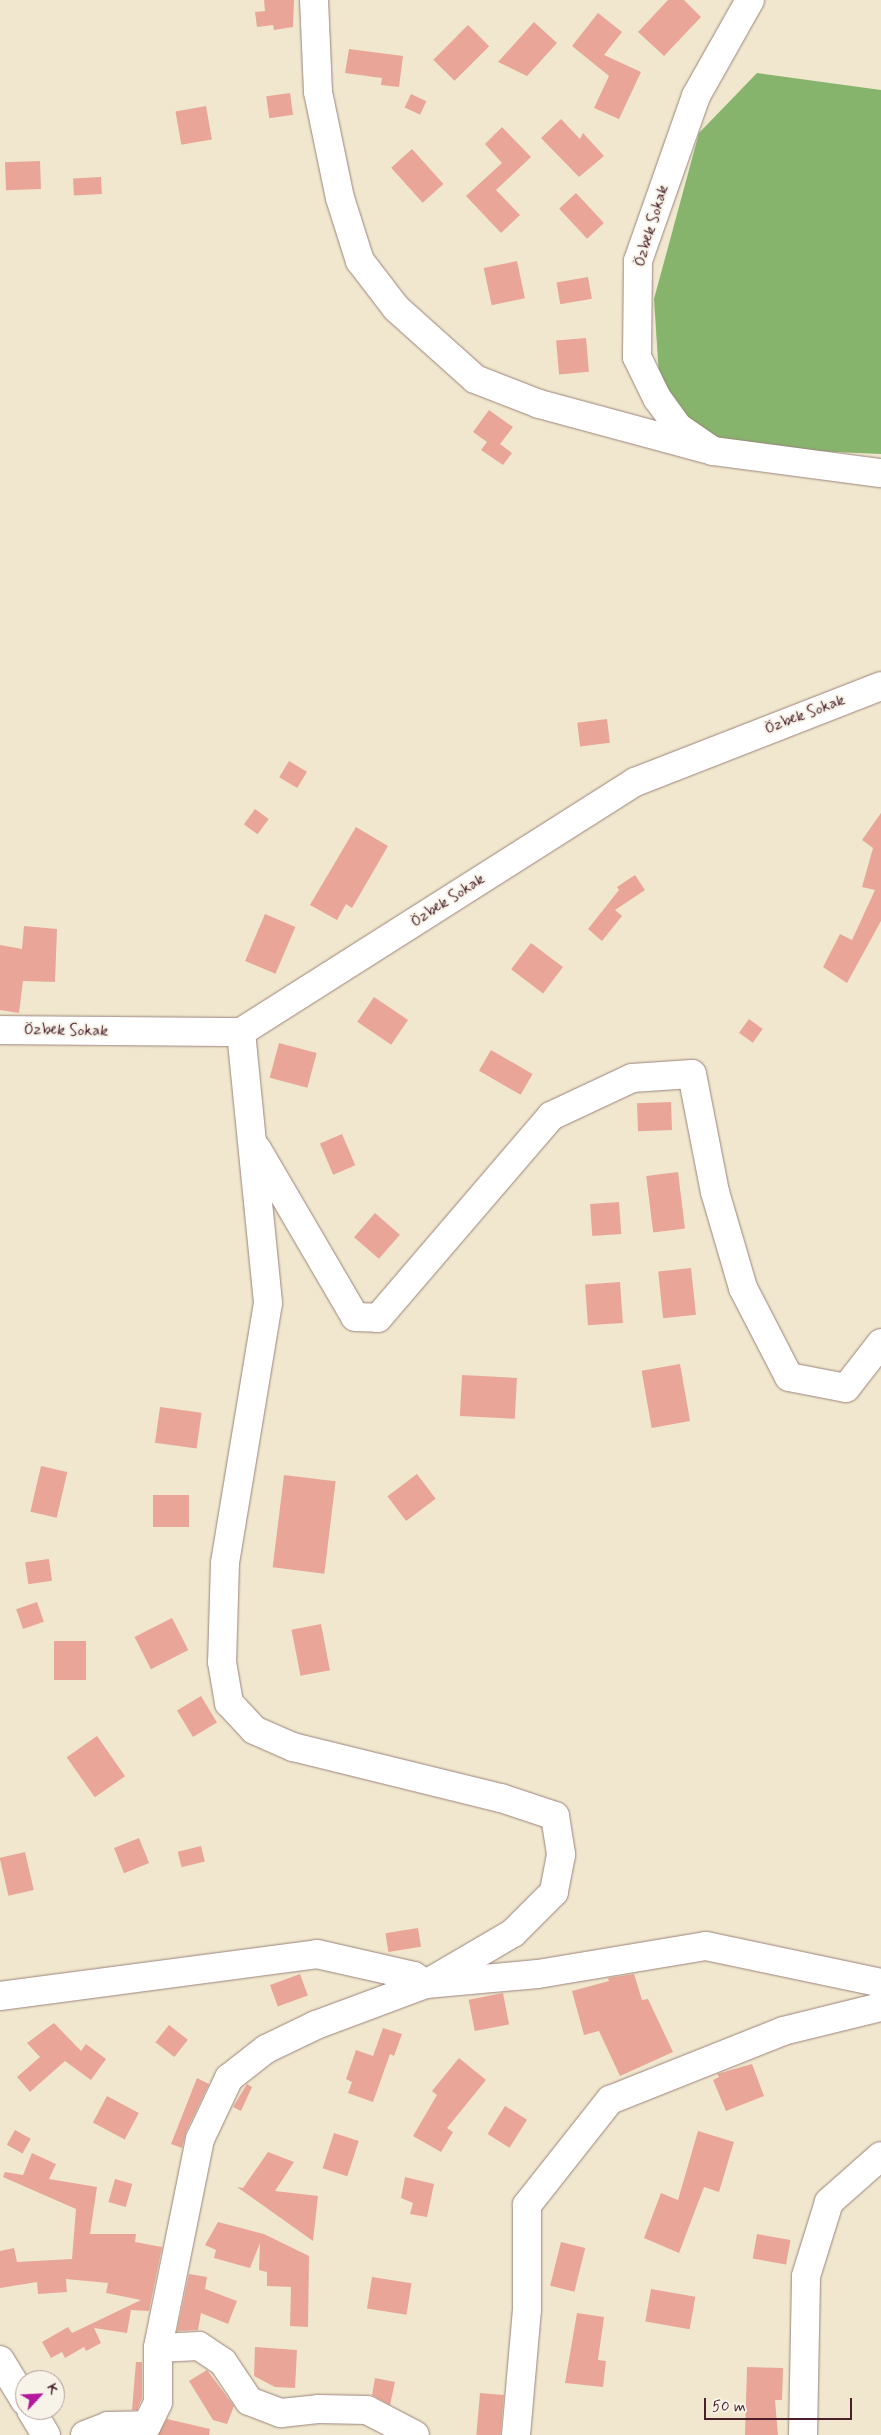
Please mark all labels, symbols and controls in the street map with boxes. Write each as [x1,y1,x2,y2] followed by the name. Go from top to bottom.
[630,182,674,270] street label: Özbek Sokak
[761,691,849,739] street label: Özbek Sokak
[407,870,489,932] street label: Özbek Sokak
[23,1021,109,1041] street label: Özbek Sokak
[15,2370,65,2420] north arrow
[42,2381,63,2397] text: K
[706,2388,854,2420] scale bar
[712,2397,746,2417] text: 50 m

